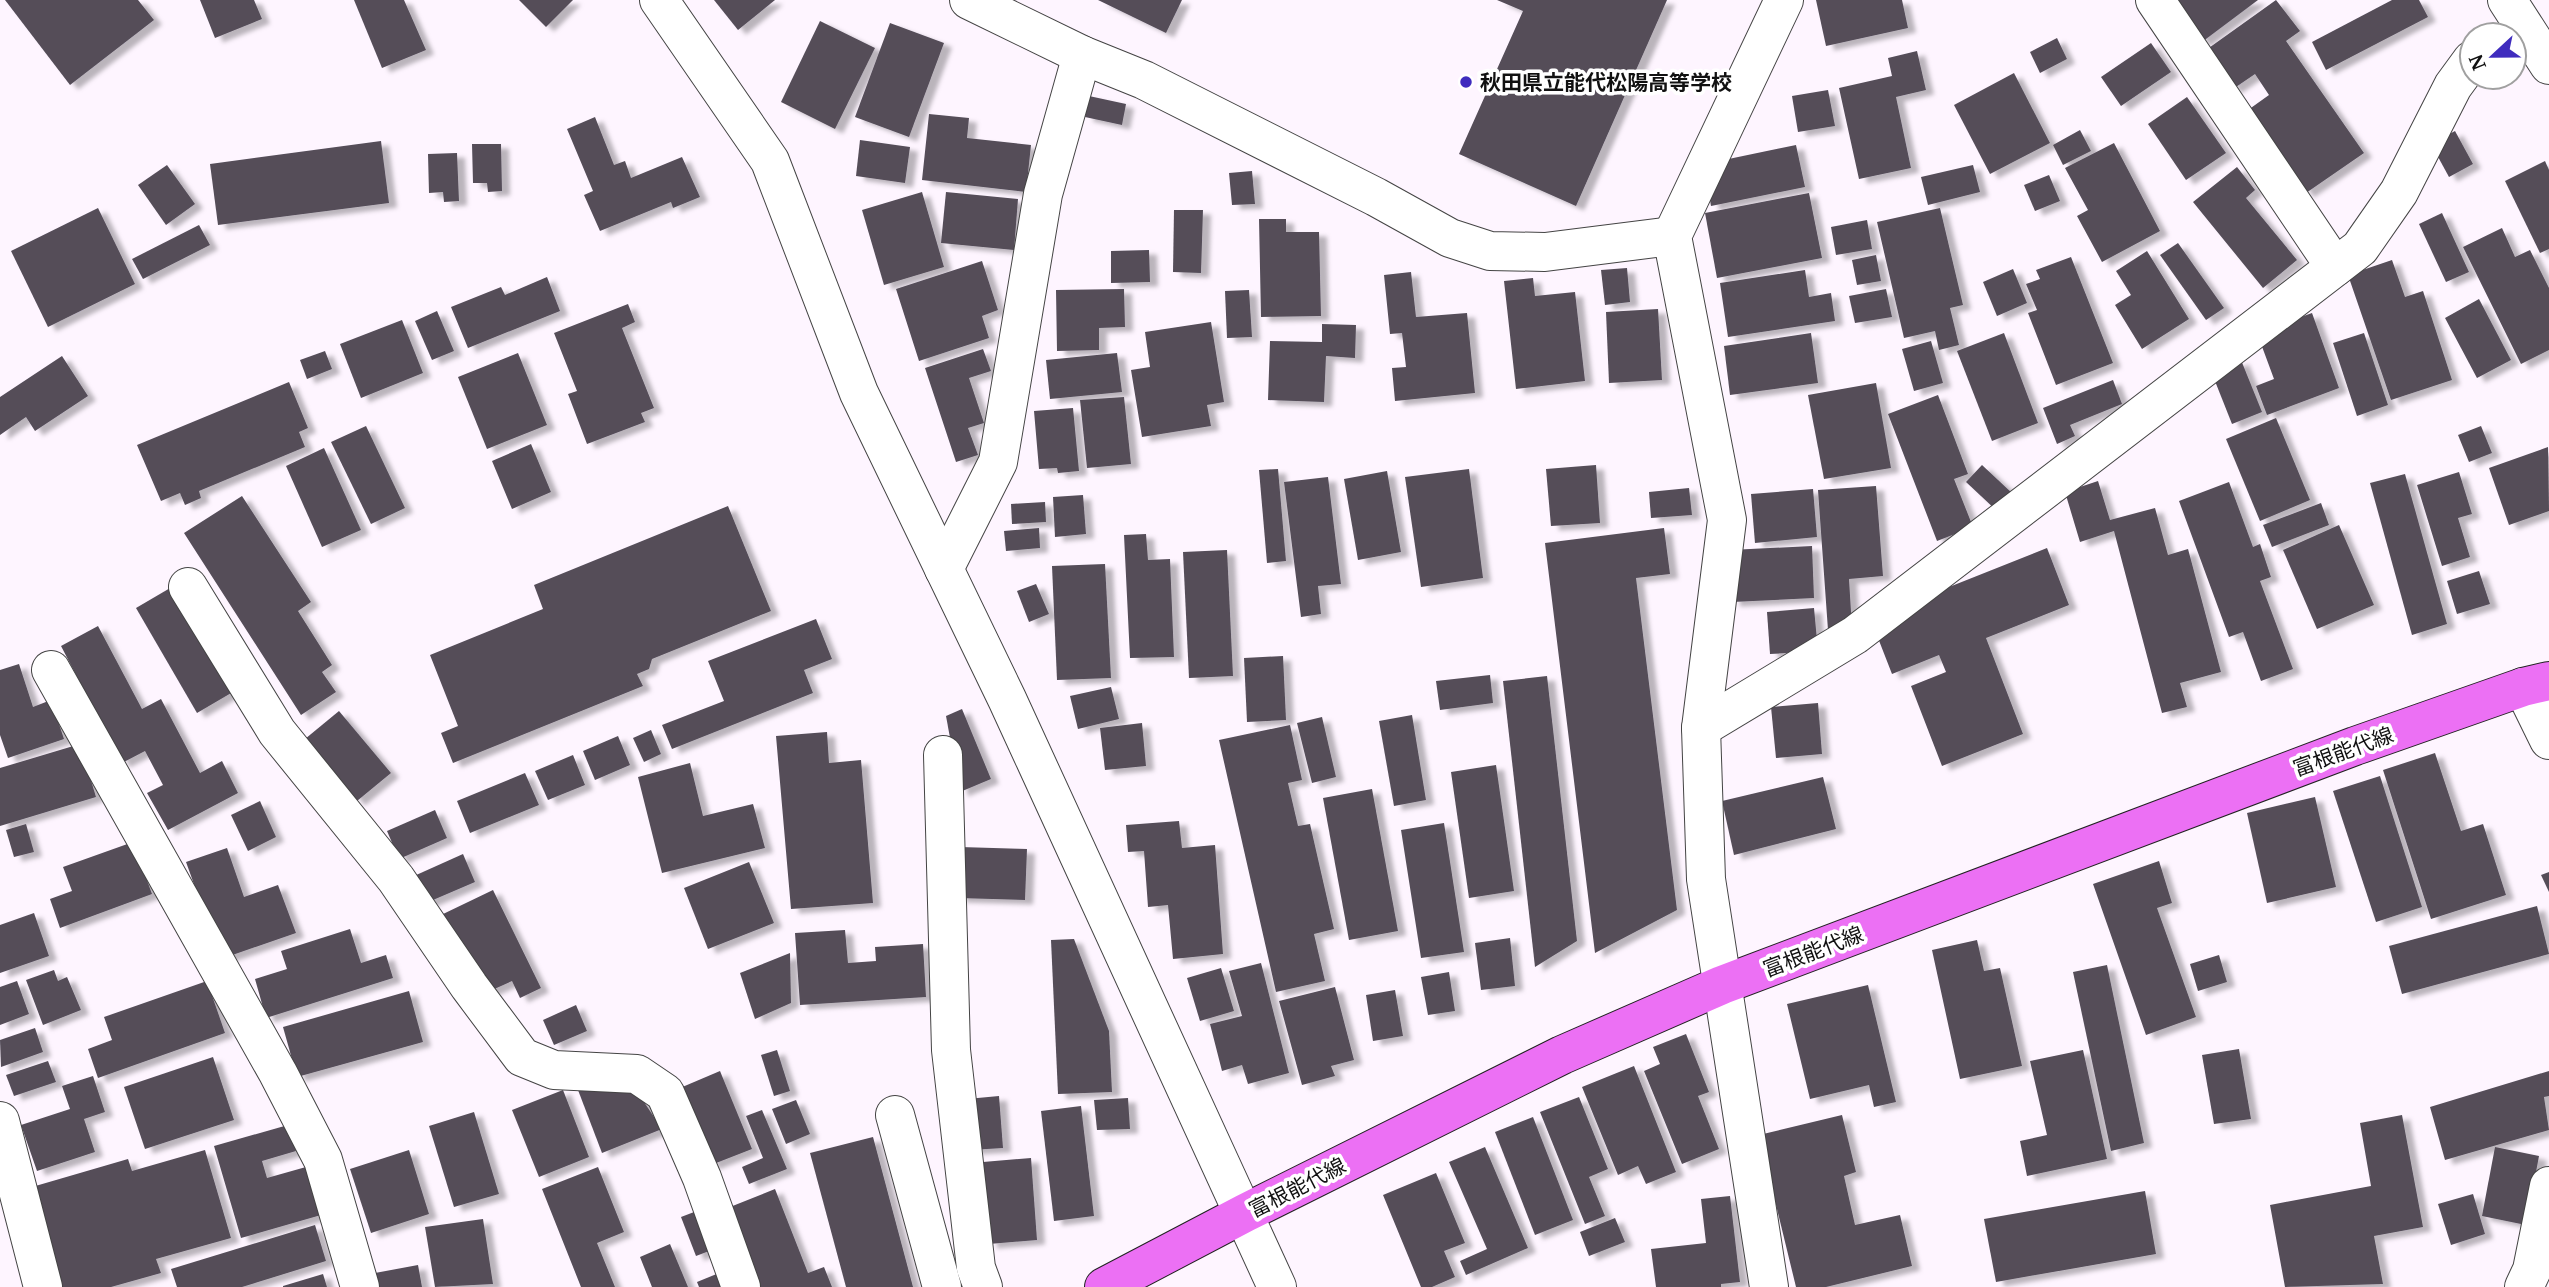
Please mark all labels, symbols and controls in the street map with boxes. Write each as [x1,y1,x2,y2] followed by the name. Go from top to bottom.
[2458,21,2528,91] north arrow
[2462,51,2492,74] text: N
[1480,68,1732,96] place label: 秋田県立能代松陽高等学校
[1458,74,1474,90] marker: 秋田県立能代松陽高等学校
[2289,720,2397,782] street label: 富根能代線
[1759,919,1867,983] street label: 富根能代線
[1244,1151,1350,1223] street label: 富根能代線

